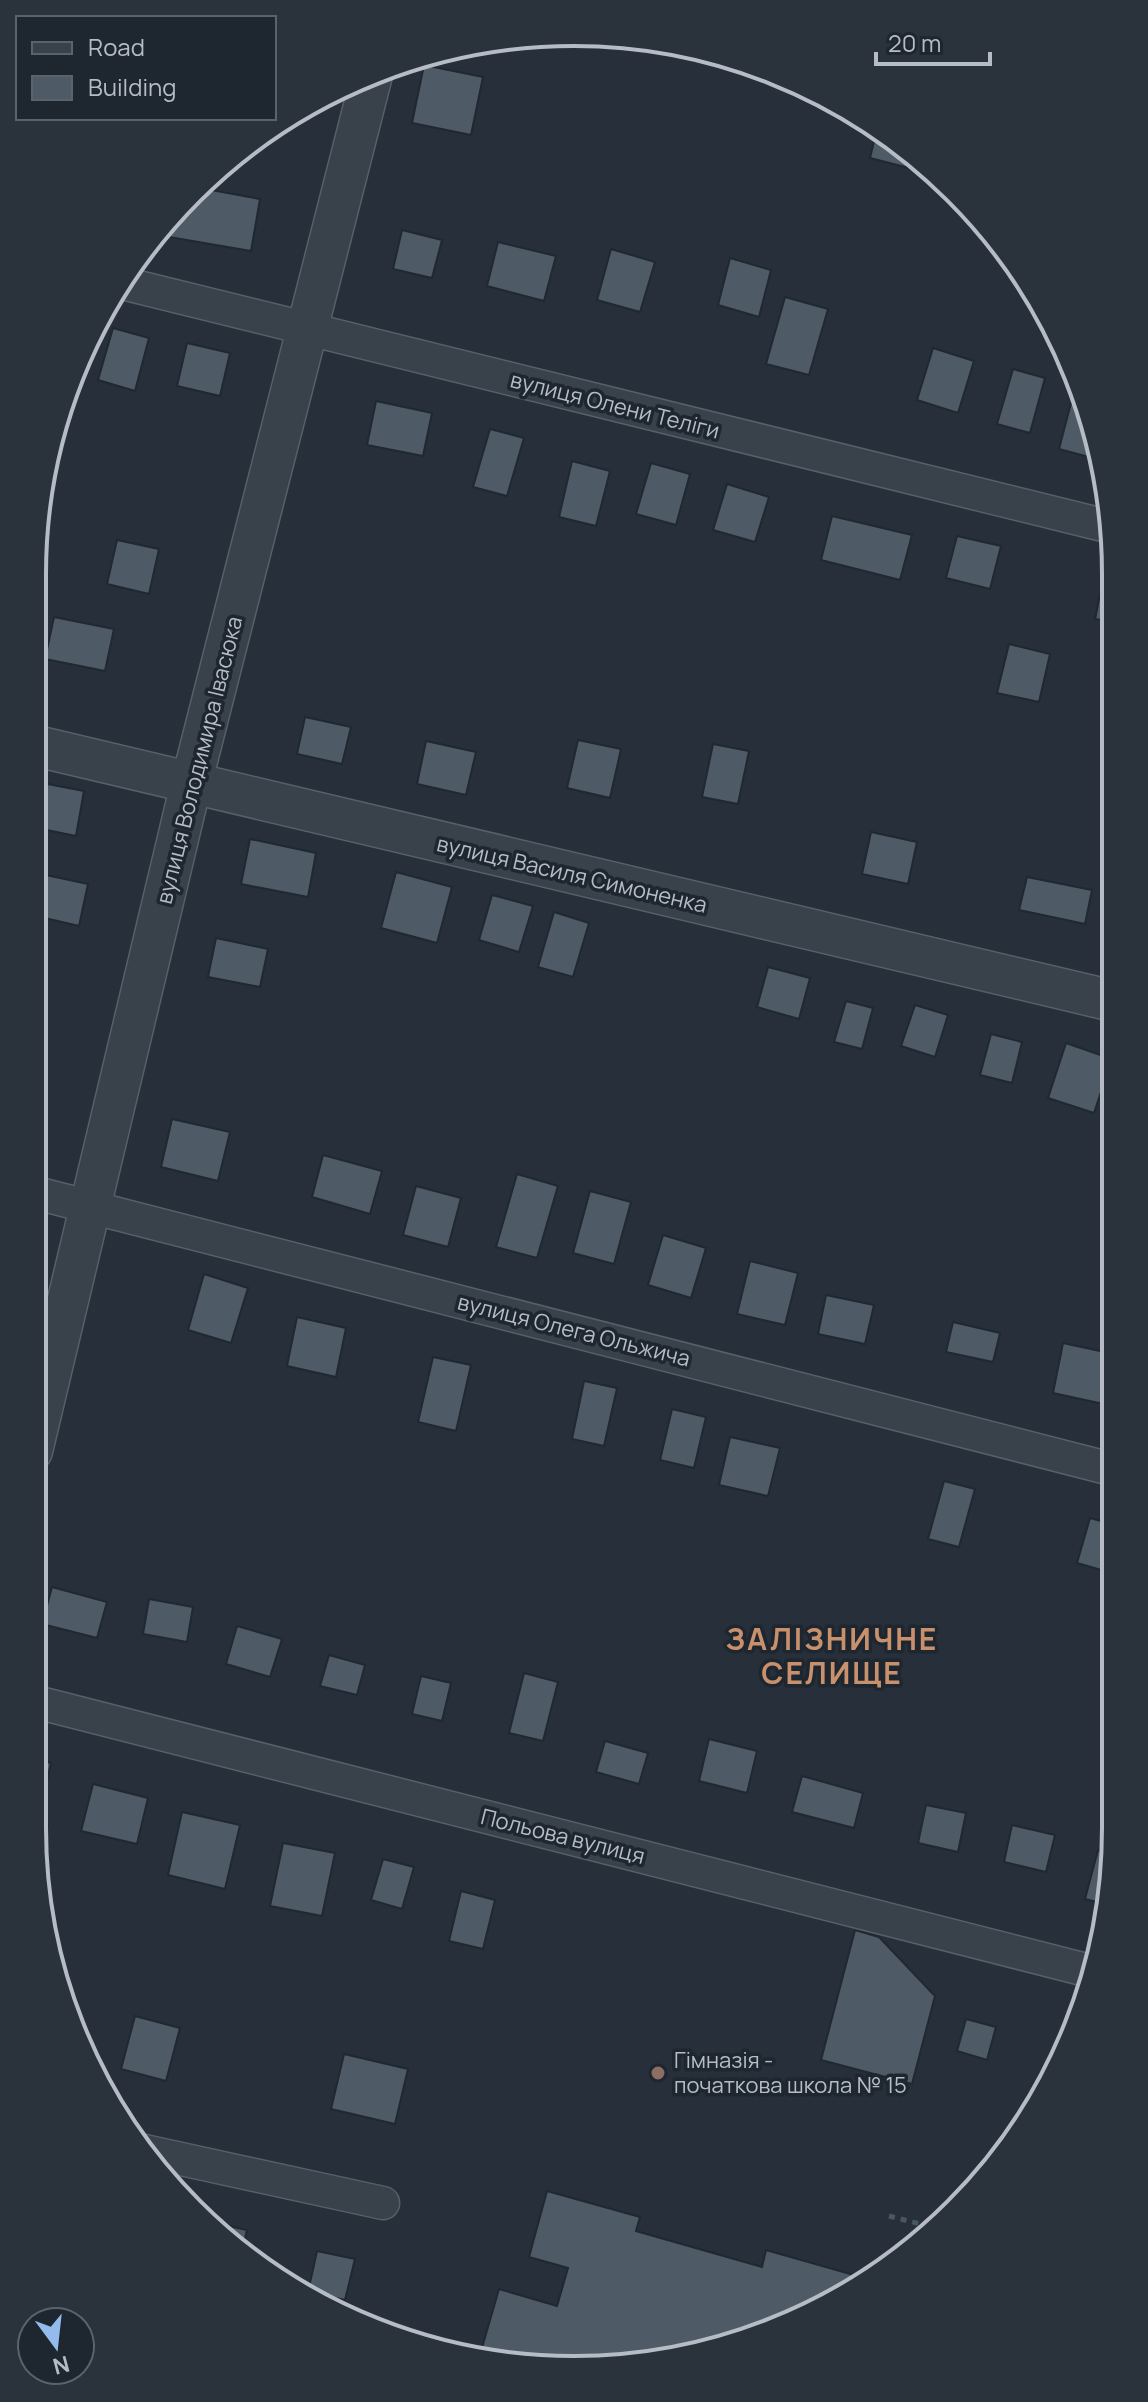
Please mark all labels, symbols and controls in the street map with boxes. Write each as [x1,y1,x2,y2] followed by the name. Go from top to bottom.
[16,16,276,120] legend
[876,16,990,66] scale bar
[888,26,941,59] text: 20 m
[88,30,145,63] text: Road
[88,70,176,103] text: Building
[507,364,723,446] street label: вулиця Олени Теліги
[149,613,249,907] street label: вулиця Володимира Івасюка
[434,828,710,920] street label: вулиця Василя Симоненка
[455,1287,693,1373] street label: вулиця Олега Ольжича
[726,1618,938,1693] district label: ЗАЛІЗНИЧНЕ СЕЛИЩЕ
[478,1801,648,1871] street label: Польова вулиця
[674,2045,907,2100] place label: Гімназія - початкова школа № 15
[649,2064,667,2082] marker: Гімназія - початкова школа № 15
[16,2306,96,2386] north arrow
[50,2349,73,2382] text: N

